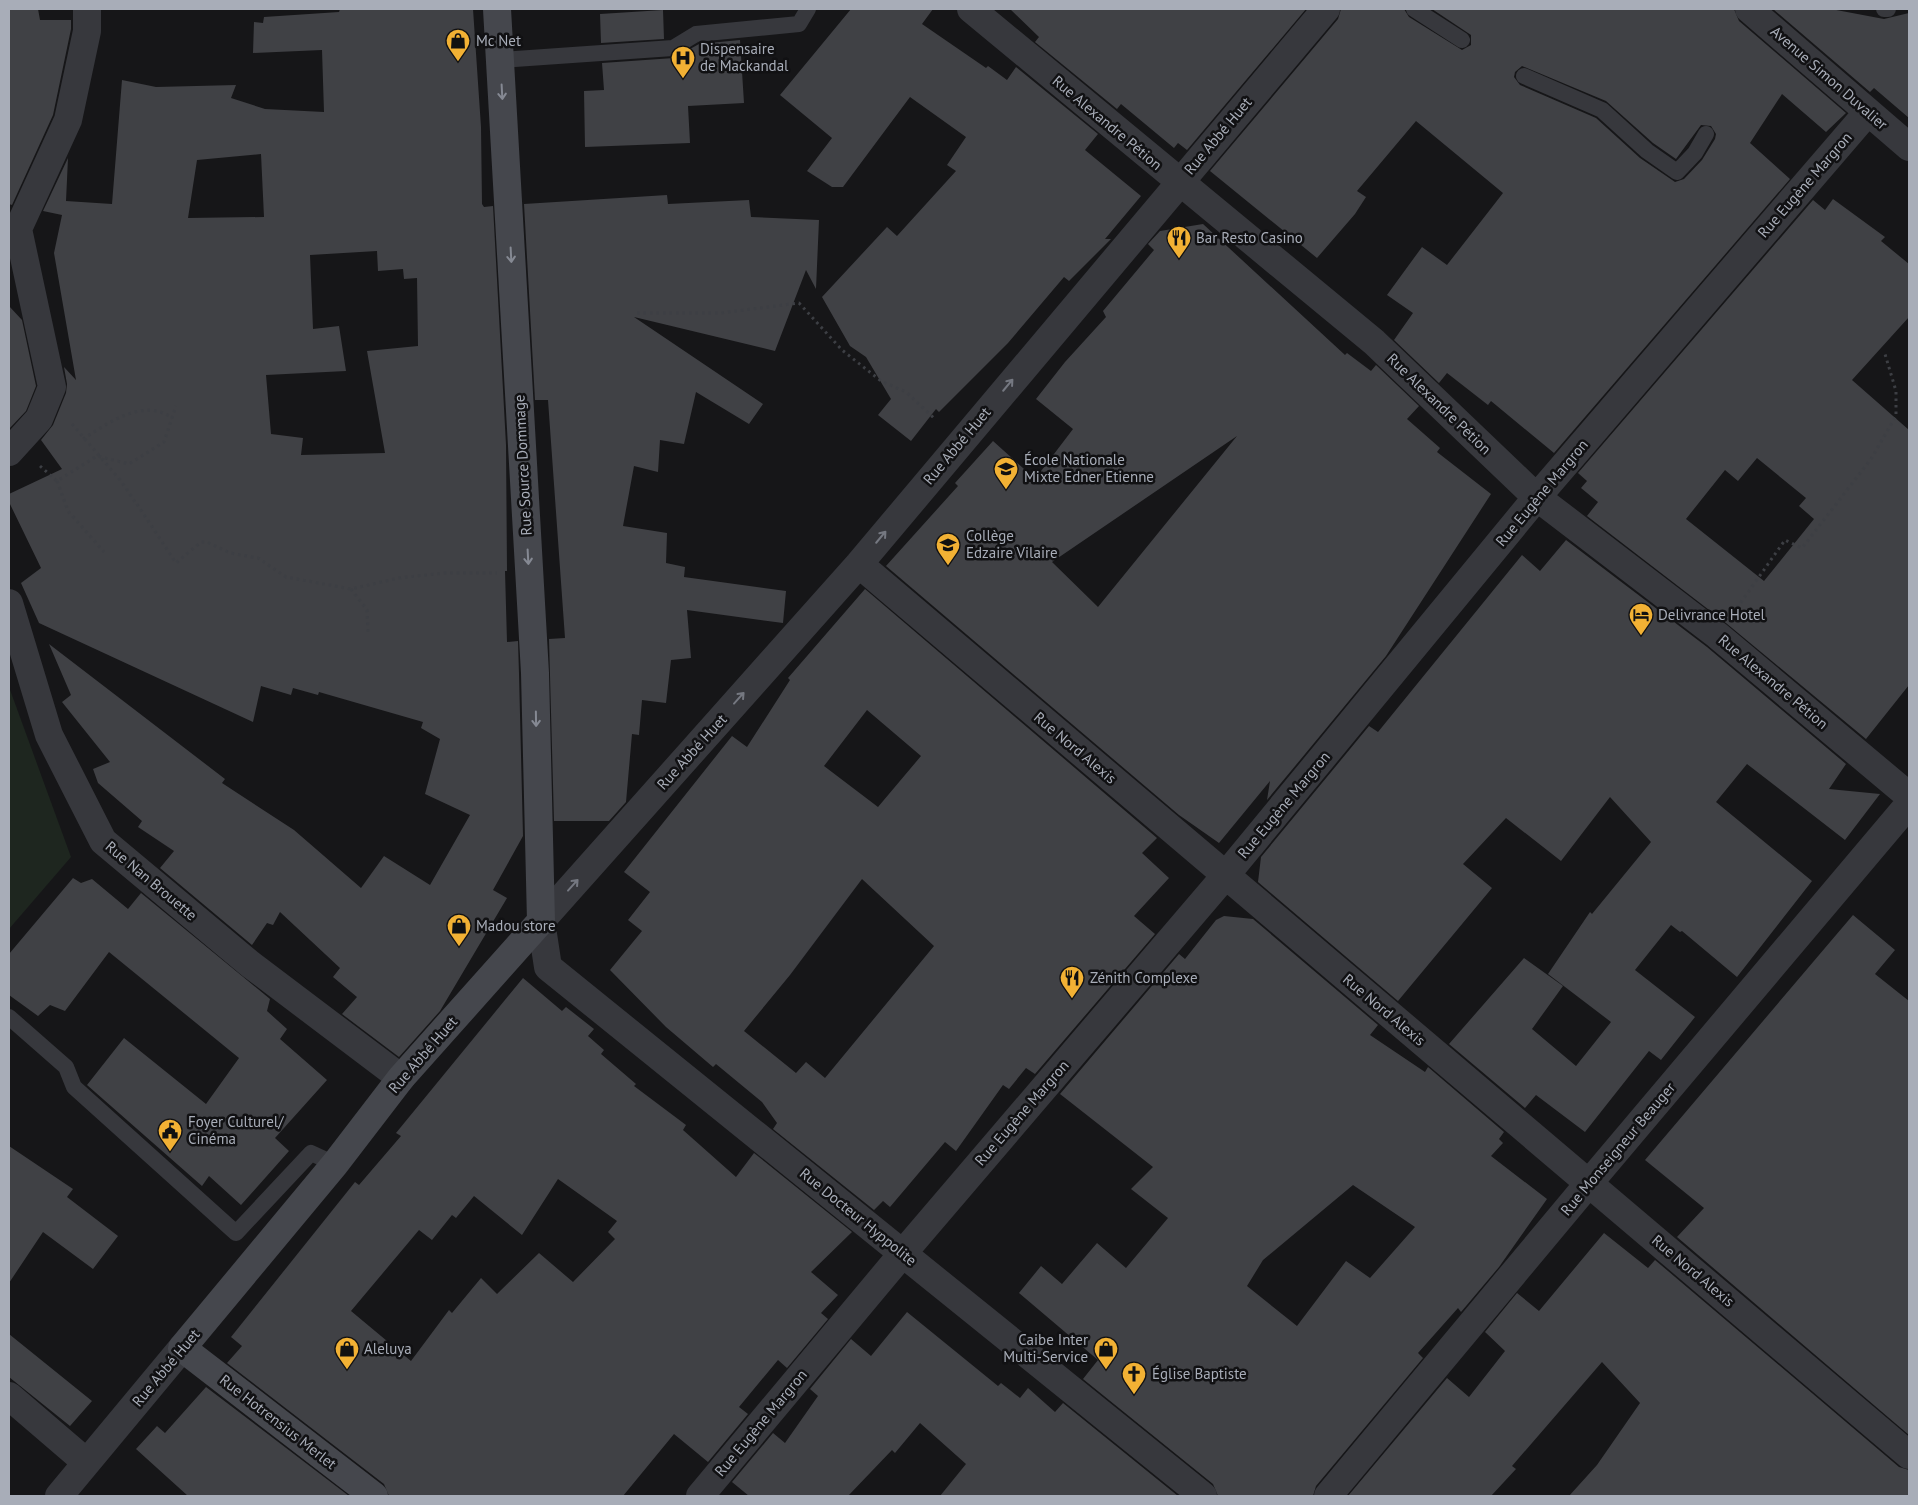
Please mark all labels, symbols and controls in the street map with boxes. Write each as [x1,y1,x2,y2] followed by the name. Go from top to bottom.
[1767,22,1892,134] street label: Avenue Simon Duvalier
[445,28,471,62] shop icon: Mc Net
[476,31,521,50] place label: Mc Net
[700,39,789,75] place label: Dispensaire de Mackandal
[670,45,696,79] hospital icon: Dispensaire de Mackandal
[1049,71,1166,174] street label: Rue Alexandre Pétion
[498,84,507,100] one-way arrow
[1180,93,1256,178] street label: Rue Abbé Huet
[1754,128,1856,241] street label: Rue Eugène Margron
[1166,225,1192,259] restaurant icon: Bar Resto Casino
[1196,228,1303,247] place label: Bar Resto Casino
[507,246,516,262] one-way arrow
[1383,349,1495,458] street label: Rue Alexandre Pétion
[1003,379,1014,392] one-way arrow
[509,394,536,536] street label: Rue Source Dommage
[919,403,995,488] street label: Rue Abbé Huet
[1491,435,1592,550] street label: Rue Eugène Margron
[1024,450,1154,486] place label: École Nationale Mixte Edner Etienne
[993,456,1019,490] school or university icon: École Nationale Mixte Edner Etienne
[966,526,1058,562] place label: Collège Edzaire Vilaire
[876,531,887,544] one-way arrow
[935,532,961,566] school or university icon: Collège Edzaire Vilaire
[524,548,533,564] one-way arrow
[1628,602,1654,636] hotel icon: Delivrance Hotel
[1658,605,1766,624] place label: Delivrance Hotel
[1715,630,1832,733] street label: Rue Alexandre Pétion
[734,692,745,705] one-way arrow
[1030,708,1120,788] street label: Rue Nord Alexis
[531,710,541,727] one-way arrow
[653,710,731,794] street label: Rue Abbé Huet
[1233,747,1334,862] street label: Rue Eugène Margron
[102,837,201,924] street label: Rue Nan Brouette
[567,878,579,891] one-way arrow
[446,913,472,947] shop icon: Madou store
[476,916,556,935] place label: Madou store
[1059,965,1085,999] restaurant icon: Zénith Complexe
[1090,968,1198,987] place label: Zénith Complexe
[1339,970,1429,1050] street label: Rue Nord Alexis
[384,1012,461,1097] street label: Rue Abbé Huet
[971,1056,1073,1169] street label: Rue Eugène Margron
[1556,1078,1679,1219] street label: Rue Monseigneur Beauger
[188,1112,284,1148] place label: Foyer Culturel/ Cinéma
[157,1118,183,1152] public building icon: Foyer Culturel/ Cinéma
[796,1164,921,1270] street label: Rue Docteur Hyppolite
[1648,1231,1738,1311] street label: Rue Nord Alexis
[128,1325,204,1410] street label: Rue Abbé Huet
[1003,1330,1088,1366] place label: Caibe Inter Multi-Service
[334,1336,360,1370] shop icon: Aleluya
[1093,1336,1119,1370] shop icon: Caibe Inter Multi-Service
[364,1339,412,1358] place label: Aleluya
[1121,1361,1147,1395] church icon: Église Baptiste
[1152,1364,1247,1383] place label: Église Baptiste
[710,1365,811,1480] street label: Rue Eugène Margron
[216,1370,341,1473] street label: Rue Hotrensius Merlet

